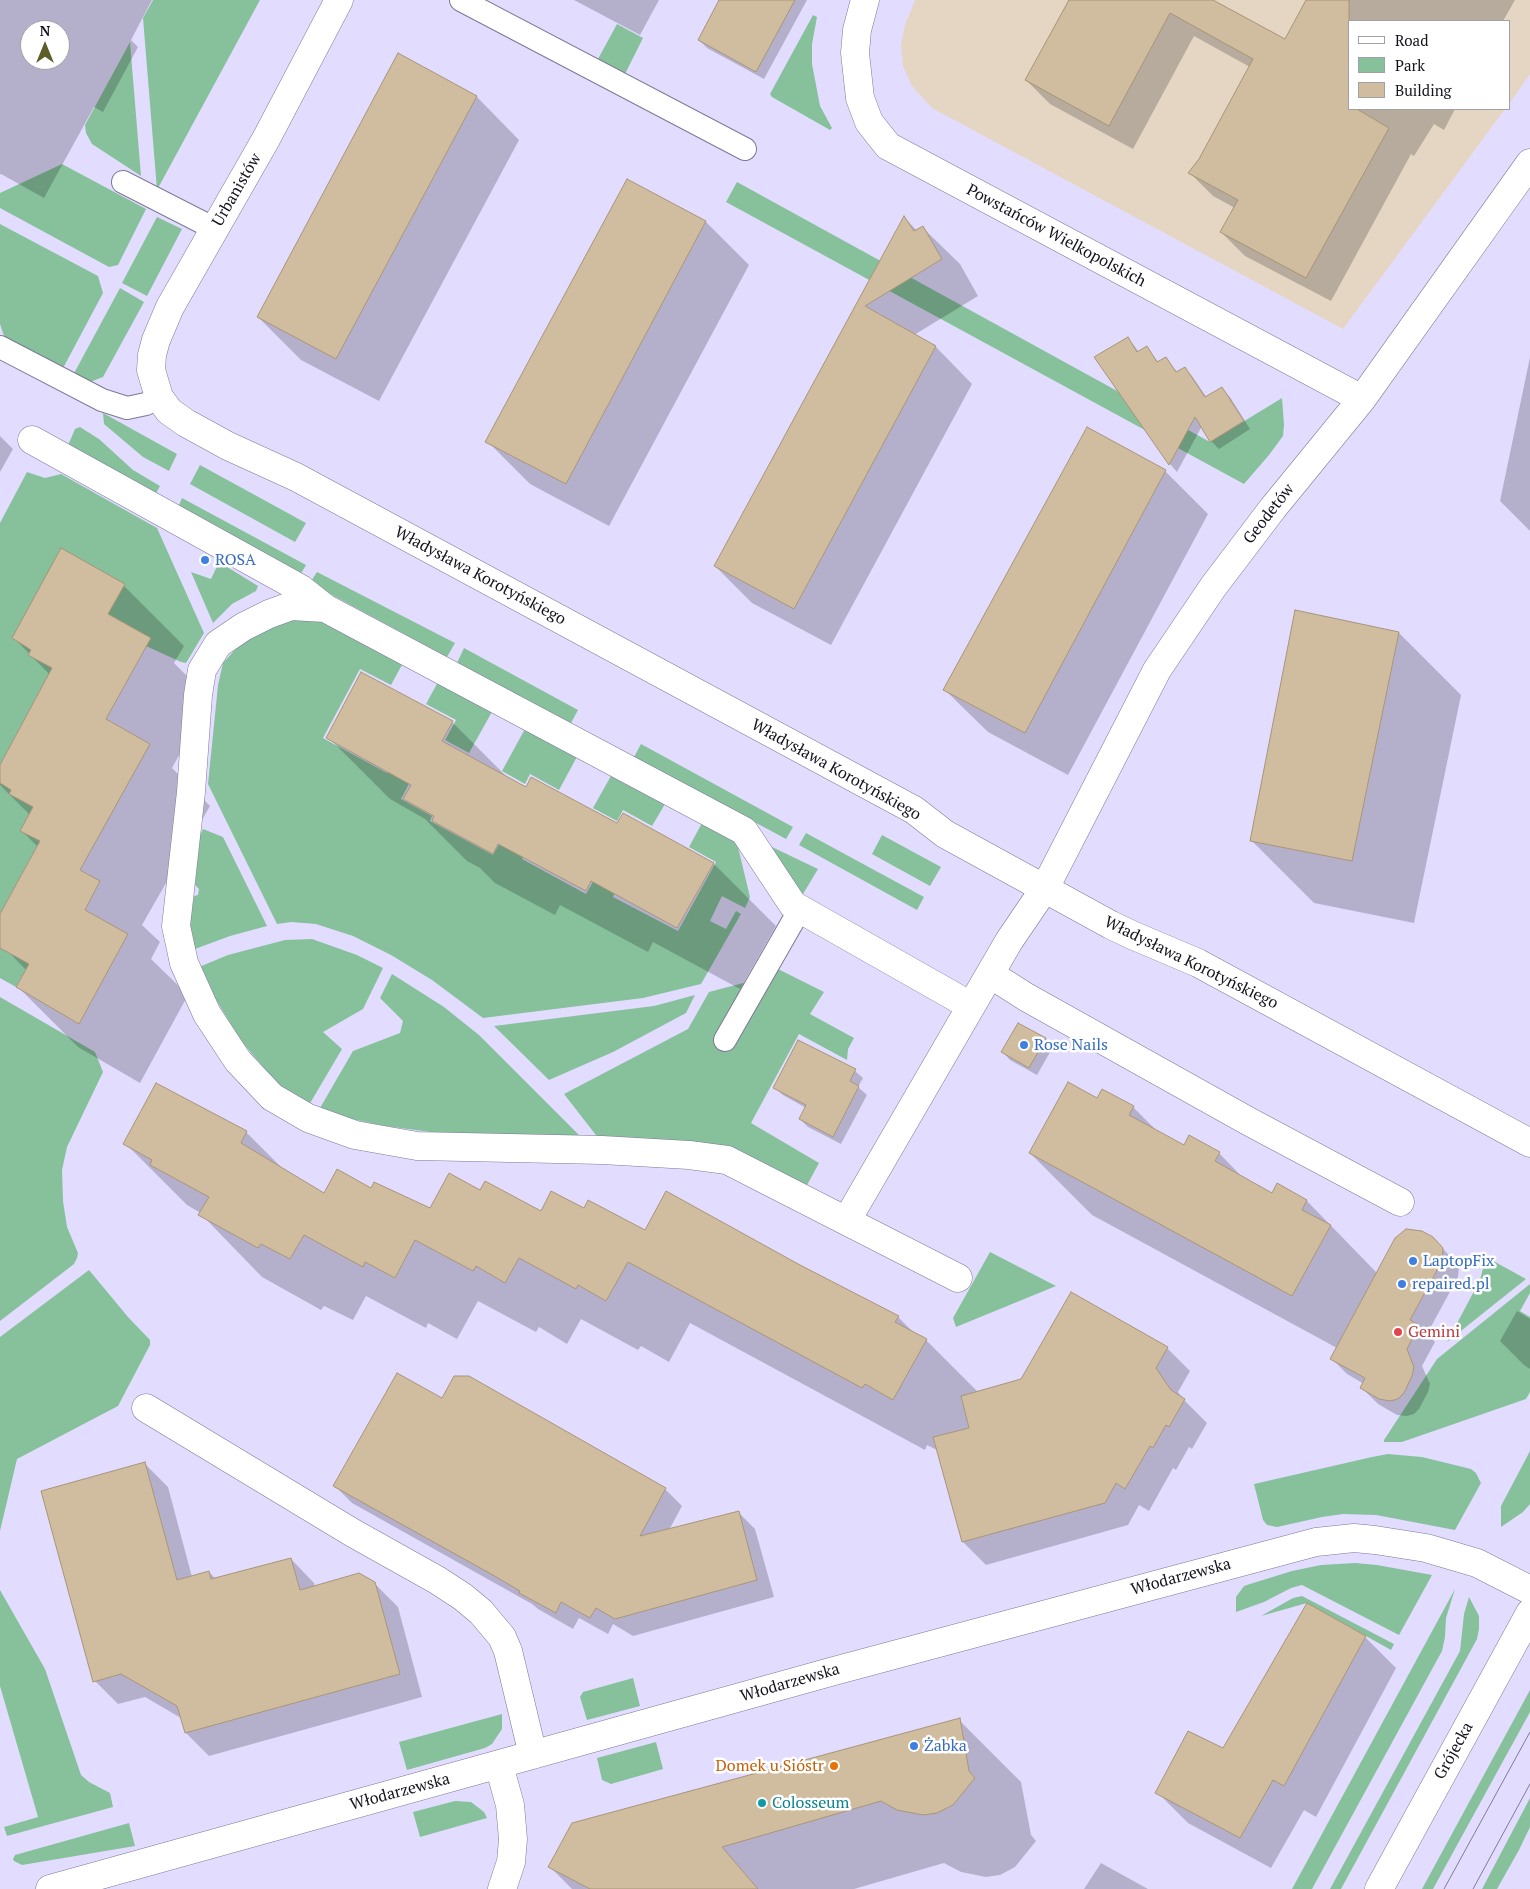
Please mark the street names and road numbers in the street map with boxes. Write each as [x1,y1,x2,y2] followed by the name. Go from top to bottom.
[208,150,266,230] street label: Urbanistów
[963,181,1149,291] street label: Powstańców Wielkopolskich
[1240,480,1298,548] street label: Geodetów
[391,523,569,629] street label: Władysława Korotyńskiego
[748,715,924,825] street label: Władysława Korotyńskiego
[1101,912,1281,1014] street label: Władysława Korotyńskiego
[1129,1554,1233,1600] street label: Włodarzewska
[738,1660,842,1706] street label: Włodarzewska
[1430,1719,1478,1783] street label: Grójecka
[348,1769,452,1815] street label: Włodarzewska

